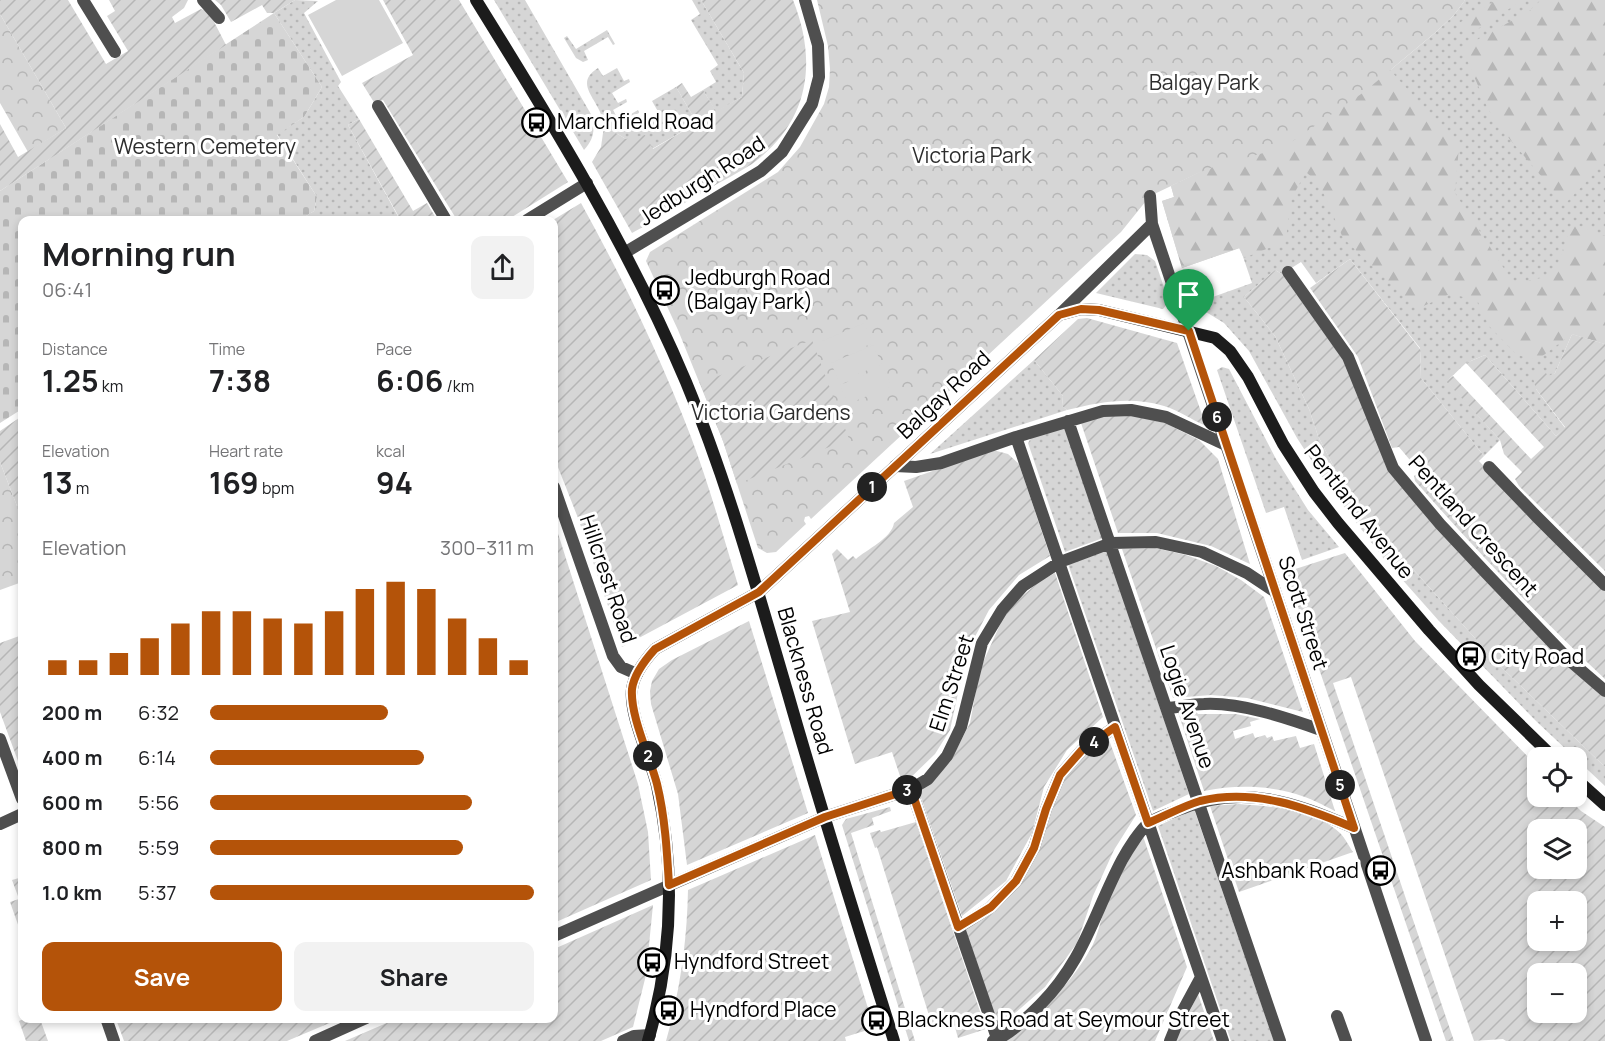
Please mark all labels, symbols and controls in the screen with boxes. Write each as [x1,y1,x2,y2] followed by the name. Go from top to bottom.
[1149,68,1260,96] park label: Balgay Park
[520,106,552,138] bus stop icon: Marchfield Road
[557,107,714,135] place label: Marchfield Road
[633,129,770,231] street label: Jedburgh Road
[114,132,296,160] park label: Western Cemetery
[912,141,1032,169] park label: Victoria Park
[42,231,236,276] text: Morning run
[471,236,534,299] button: share
[685,263,830,315] place label: Jedburgh Road (Balgay Park)
[1163,269,1214,331] pin
[648,274,680,306] bus stop icon: Jedburgh Road (Balgay Park)
[42,276,92,303] text: 06:41
[1172,278,1205,311] icon: arrive
[42,338,108,360] text: Distance
[209,338,245,360] text: Time
[376,338,412,360] text: Pace
[891,344,996,445] street label: Balgay Road
[42,360,99,401] text: 1.25
[209,360,271,401] text: 7:38
[376,360,443,401] text: 6:06
[99,375,123,397] text: km
[443,375,474,397] text: /km
[691,398,851,426] park label: Victoria Gardens
[1202,402,1232,432] pin: 6
[1212,406,1222,428] text: 6
[1299,439,1421,584] street label: Pentland Avenue
[42,440,110,462] text: Elevation
[209,440,283,462] text: Heart rate
[376,440,405,462] text: kcal
[1403,449,1545,602] street label: Pentland Crescent
[42,462,73,503] text: 13
[209,462,259,503] text: 169
[376,462,413,503] text: 94
[857,472,887,502] pin: 1
[868,476,876,498] text: 1
[73,477,89,499] text: m
[259,477,294,499] text: bpm
[574,511,644,646] street label: Hillcrest Road
[42,534,126,561] text: Elevation
[440,534,534,561] text: 300–311 m
[1272,552,1336,673] street label: Scott Street
[772,604,840,758] street label: Blackness Road
[922,631,980,735] street label: Elm Street
[1154,641,1222,772] street label: Logie Avenue
[1454,641,1486,673] bus stop icon: City Road
[1491,642,1584,670] place label: City Road
[42,699,102,726] text: 200 m
[138,699,179,726] text: 6:32
[1079,727,1109,757] pin: 4
[1089,731,1099,753] text: 4
[633,741,663,771] pin: 2
[42,744,102,771] text: 400 m
[138,744,176,771] text: 6:14
[643,745,653,767] text: 2
[1527,747,1587,1023] map controls
[1527,747,1587,807] button: locate
[1325,770,1355,800] pin: 5
[1335,774,1345,796] text: 5
[892,775,922,805] pin: 3
[902,779,912,801] text: 3
[42,789,103,816] text: 600 m
[138,789,180,816] text: 5:56
[1527,819,1587,879] button: layers
[42,834,103,861] text: 800 m
[138,834,180,861] text: 5:59
[1364,855,1396,887] bus stop icon: Ashbank Road
[1221,856,1359,884] place label: Ashbank Road
[42,879,102,906] text: 1.0 km
[138,879,177,906] text: 5:37
[1527,891,1587,951] button: +
[42,942,282,1011] button: Save
[294,942,534,1011] button: Share
[637,946,669,978] bus stop icon: Hyndford Street
[674,947,829,975] place label: Hyndford Street
[1527,963,1587,1023] button: −
[653,994,685,1026] bus stop icon: Hyndford Place
[690,995,837,1023] place label: Hyndford Place
[860,1004,892,1036] bus stop icon: Blackness Road at Seymour Street
[897,1005,1230,1033] place label: Blackness Road at Seymour Street

